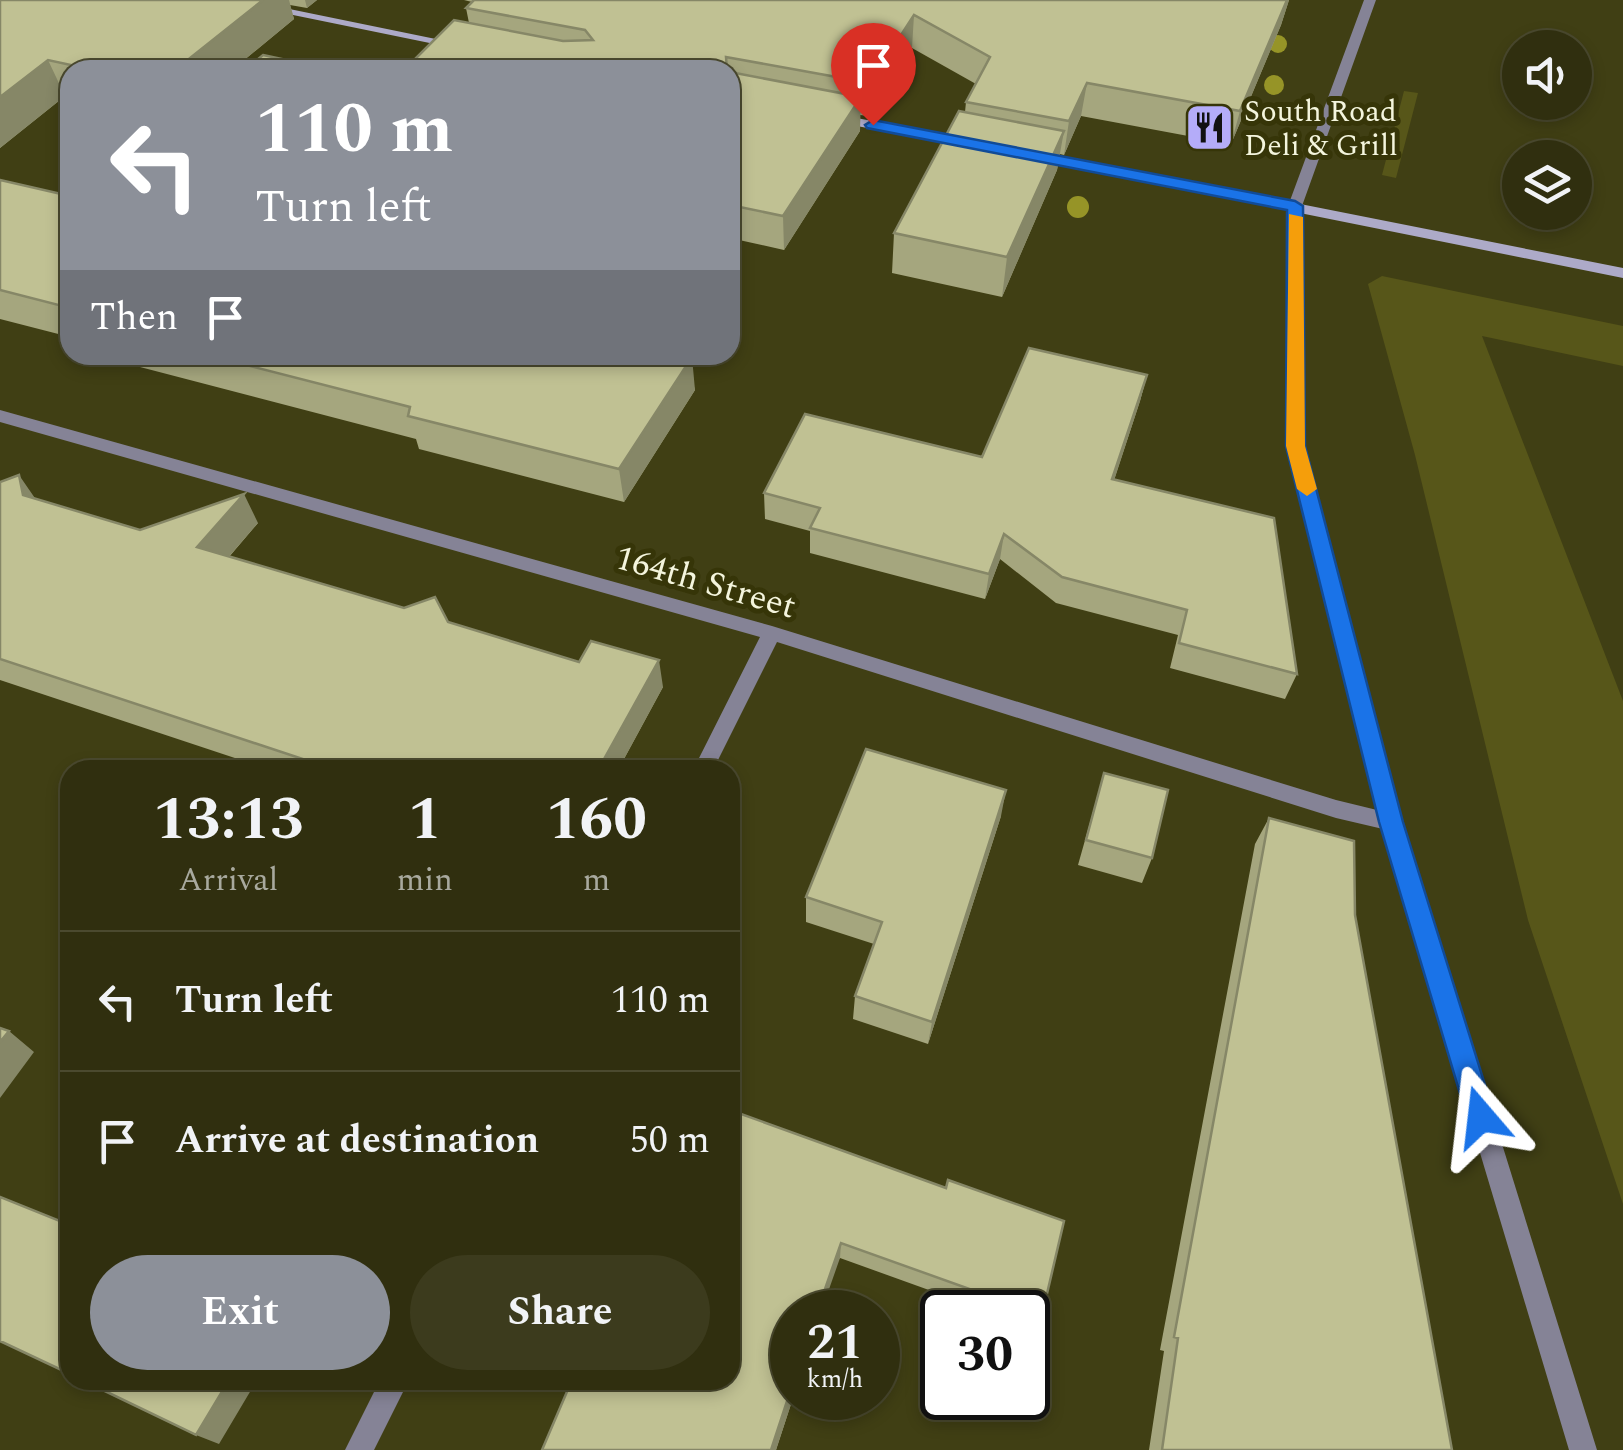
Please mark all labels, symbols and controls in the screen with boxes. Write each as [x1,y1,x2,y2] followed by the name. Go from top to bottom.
[831,23,916,126] pin
[1502,30,1592,230] map controls
[1502,30,1592,120] button: sound
[846,38,901,93] icon: arrive
[255,77,453,183] text: 110 m
[1244,89,1398,169] place label: South Road Deli & Grill
[90,100,220,230] icon: left
[1183,102,1235,154] restaurant icon: South Road Deli & Grill
[1502,140,1592,230] button: layers
[255,173,432,242] text: Turn left
[90,289,178,347] text: Then
[198,290,253,345] icon: arrive
[609,531,802,634] street label: 164th Street
[153,774,304,866] text: 13:13
[408,774,442,866] text: 1
[546,774,647,866] text: 160
[179,856,278,905] text: Arrival
[397,856,453,905] text: min
[583,856,610,905] text: m
[175,972,333,1030] text: Turn left
[611,972,710,1030] text: 110 m
[90,974,145,1029] icon: left
[1429,1065,1533,1169] position arrow
[175,1112,539,1170] text: Arrive at destination
[630,1112,710,1170] text: 50 m
[90,1114,145,1169] icon: arrive
[90,1255,390,1370] button: Exit
[410,1255,710,1370] button: Share
[920,1290,1050,1420] speed limit sign: 30
[807,1305,863,1381] text: 21
[807,1361,863,1399] text: km/h

